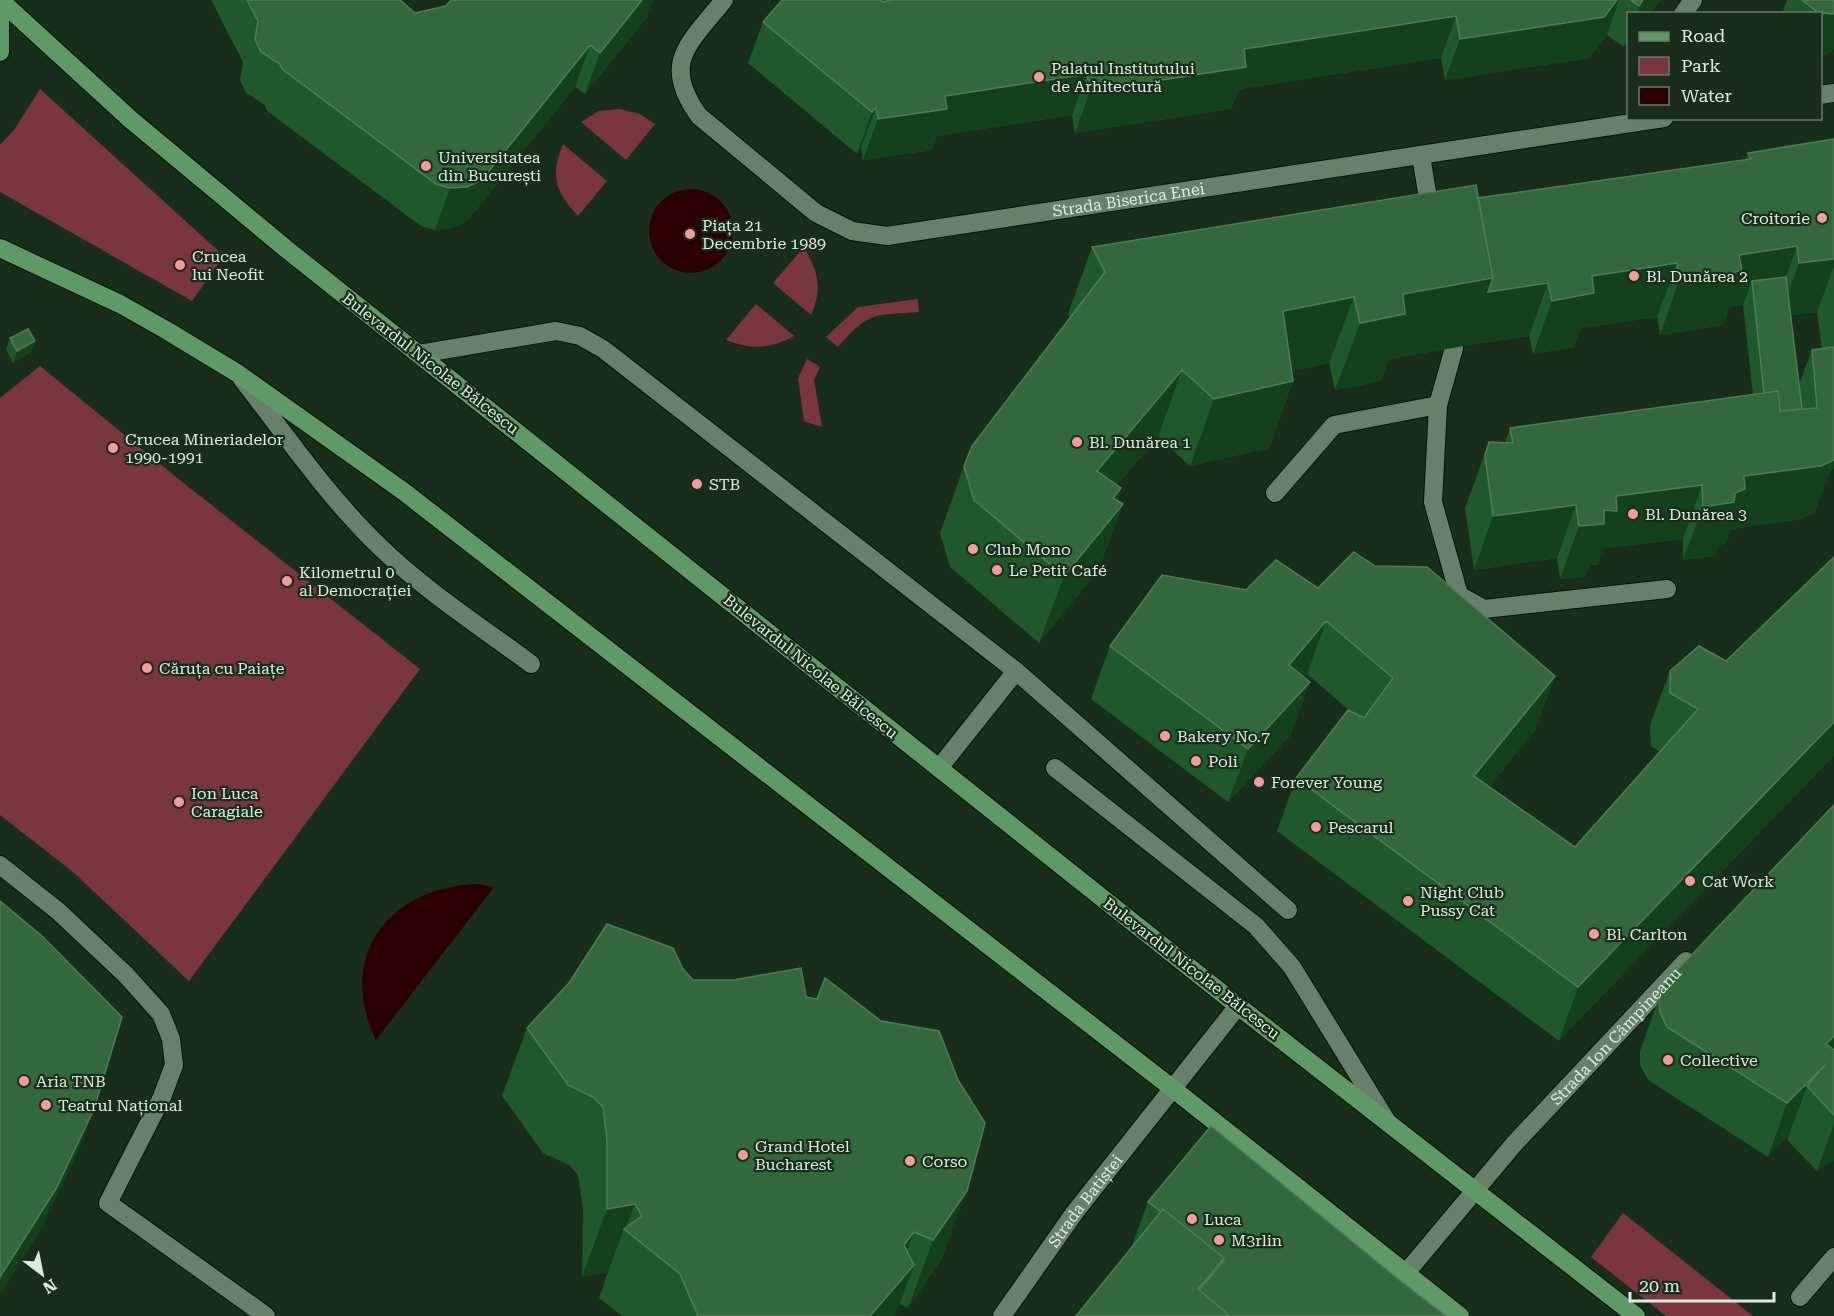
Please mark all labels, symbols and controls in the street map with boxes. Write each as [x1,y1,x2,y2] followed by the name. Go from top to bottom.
[1627,12,1822,120] legend
[1681,25,1726,46] text: Road
[1681,55,1721,76] text: Park
[1051,59,1195,96] place label: Palatul Institutului de Arhitectură
[1032,70,1046,84] marker: Palatul Institutului de Arhitectură
[1681,85,1732,106] text: Water
[438,148,541,186] place label: Universitatea din București
[419,159,433,173] marker: Universitatea din București
[1051,179,1206,221] street label: Strada Biserica Enei
[1741,209,1810,228] place label: Croitorie
[1815,211,1829,225] marker: Croitorie
[702,216,826,253] place label: Piața 21 Decembrie 1989
[683,227,697,241] marker: Piața 21 Decembrie 1989
[192,247,264,284] place label: Crucea lui Neofit
[173,258,187,272] marker: Crucea lui Neofit
[1646,267,1748,286] place label: Bl. Dunărea 2
[1627,269,1641,283] marker: Bl. Dunărea 2
[339,289,523,438] street label: Bulevardul Nicolae Bălcescu
[125,430,284,467] place label: Crucea Mineriadelor 1990-1991
[1089,433,1191,452] place label: Bl. Dunărea 1
[1070,435,1084,449] marker: Bl. Dunărea 1
[106,441,120,455] marker: Crucea Mineriadelor 1990-1991
[709,475,740,494] place label: STB
[690,477,704,491] marker: STB
[1645,505,1747,524] place label: Bl. Dunărea 3
[1626,507,1640,521] marker: Bl. Dunărea 3
[985,540,1071,559] place label: Club Mono
[966,542,980,556] marker: Club Mono
[1009,561,1107,580] place label: Le Petit Café
[299,563,411,601] place label: Kilometrul 0 al Democrației
[990,563,1004,577] marker: Le Petit Café
[280,574,294,588] marker: Kilometrul 0 al Democrației
[720,590,902,743] street label: Bulevardul Nicolae Bălcescu
[159,659,285,679] place label: Căruța cu Paiațe
[140,661,154,675] marker: Căruța cu Paiațe
[1177,727,1270,746] place label: Bakery No.7
[1158,729,1172,743] marker: Bakery No.7
[1208,752,1238,771] place label: Poli
[1189,754,1203,768] marker: Poli
[1271,773,1383,792] place label: Forever Young
[1252,775,1266,789] marker: Forever Young
[191,784,263,821] place label: Ion Luca Caragiale
[172,795,186,809] marker: Ion Luca Caragiale
[1328,818,1393,837] place label: Pescarul
[1309,820,1323,834] marker: Pescarul
[1702,872,1774,891] place label: Cat Work
[1683,874,1697,888] marker: Cat Work
[1420,883,1504,920] place label: Night Club Pussy Cat
[1100,894,1284,1043] street label: Bulevardul Nicolae Bălcescu
[1401,894,1415,908] marker: Night Club Pussy Cat
[1606,925,1687,944] place label: Bl. Carlton
[1587,927,1601,941] marker: Bl. Carlton
[1547,963,1685,1109] street label: Strada Ion Câmpineanu
[1680,1051,1758,1070] place label: Collective
[1661,1053,1675,1067] marker: Collective
[36,1072,106,1091] place label: Aria TNB
[17,1074,31,1088] marker: Aria TNB
[58,1096,183,1116] place label: Teatrul Național
[39,1098,53,1112] marker: Teatrul Național
[755,1137,850,1174] place label: Grand Hotel Bucharest
[736,1148,750,1162] marker: Grand Hotel Bucharest
[1044,1151,1127,1251] street label: Strada Batiștei
[922,1152,967,1171] place label: Corso
[903,1154,917,1168] marker: Corso
[1204,1210,1242,1229] place label: Luca
[1185,1212,1199,1226] marker: Luca
[1231,1231,1282,1250] place label: M3rlin
[1212,1233,1226,1247] marker: M3rlin
[12,1244,72,1304] north arrow
[1630,1265,1774,1303] scale bar
[39,1275,60,1298] text: N
[1639,1275,1680,1296] text: 20 m

